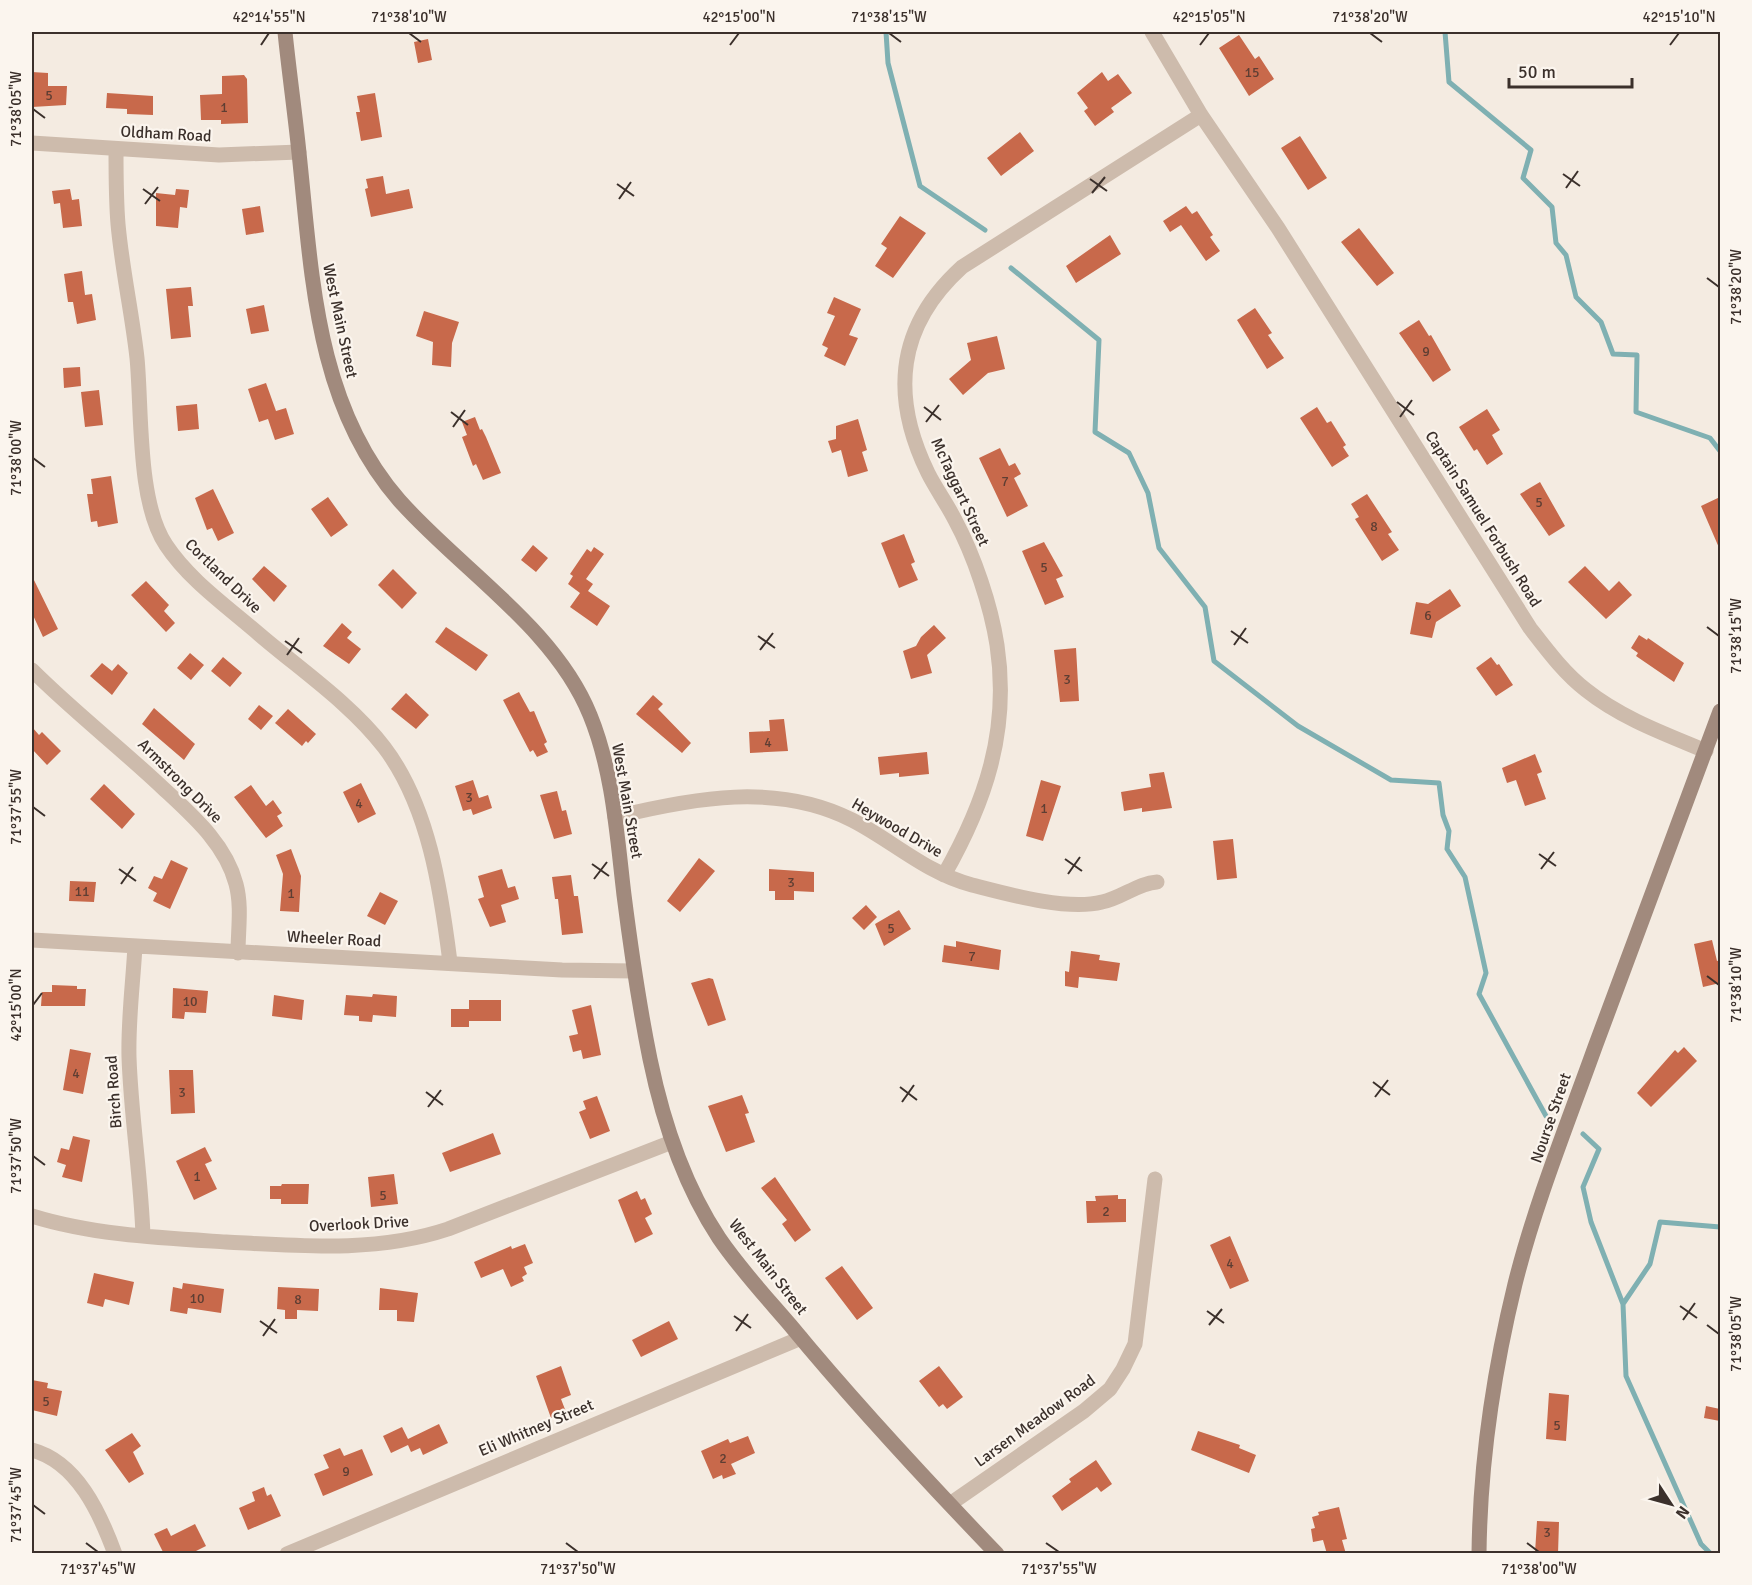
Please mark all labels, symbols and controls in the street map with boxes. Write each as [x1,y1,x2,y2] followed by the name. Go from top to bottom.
[232,8,306,26] text: 42°14'55"N
[371,8,447,26] text: 71°38'10"W
[702,8,776,26] text: 42°15'00"N
[851,8,927,26] text: 71°38'15"W
[1172,8,1246,26] text: 42°15'05"N
[1332,8,1408,26] text: 71°38'20"W
[1642,8,1716,26] text: 42°15'10"N
[1509,51,1632,89] scale bar
[1518,61,1556,83] text: 50 m
[1244,64,1260,81] house number: 15
[7,71,25,147] text: 71°38'05"W
[45,87,53,104] house number: 5
[220,99,228,116] house number: 1
[120,122,212,146] street label: Oldham Road
[1727,249,1745,325] text: 71°38'20"W
[318,262,362,380] street label: West Main Street
[1422,343,1430,360] house number: 9
[7,420,25,496] text: 71°38'00"W
[1420,427,1546,611] street label: Captain Samuel Forbush Road
[926,435,994,550] street label: McTaggart Street
[1001,473,1009,490] house number: 7
[1535,494,1543,511] house number: 5
[1370,518,1378,535] house number: 8
[180,534,266,618] street label: Cortland Drive
[1040,559,1048,576] house number: 5
[1727,598,1745,674] text: 71°38'15"W
[1424,607,1432,624] house number: 6
[1063,671,1071,688] house number: 3
[764,734,772,751] house number: 4
[134,735,226,827] street label: Armstrong Drive
[607,742,647,860] street label: West Main Street
[7,769,25,845] text: 71°37'55"W
[465,789,473,806] house number: 3
[848,794,946,862] street label: Heywood Drive
[355,795,363,812] house number: 4
[1040,800,1048,817] house number: 1
[787,874,795,891] house number: 3
[74,883,90,900] house number: 11
[287,885,295,902] house number: 1
[887,920,895,937] house number: 5
[286,927,382,951] street label: Wheeler Road
[1727,947,1745,1023] text: 71°38'10"W
[968,948,976,965] house number: 7
[7,968,25,1042] text: 42°15'00"N
[182,993,198,1010] house number: 10
[101,1055,127,1129] street label: Birch Road
[72,1065,80,1082] house number: 4
[1526,1070,1576,1166] street label: Nourse Street
[178,1084,186,1101] house number: 3
[7,1118,25,1194] text: 71°37'50"W
[193,1168,201,1185] house number: 1
[379,1187,387,1204] house number: 5
[1102,1203,1110,1220] house number: 2
[309,1211,409,1237] street label: Overlook Drive
[724,1215,812,1319] street label: West Main Street
[1226,1255,1234,1272] house number: 4
[189,1290,205,1307] house number: 10
[294,1291,302,1308] house number: 8
[1727,1296,1745,1372] text: 71°38'05"W
[971,1370,1099,1472] street label: Larsen Meadow Road
[42,1393,50,1410] house number: 5
[476,1395,597,1461] street label: Eli Whitney Street
[1553,1417,1561,1434] house number: 5
[719,1450,727,1467] house number: 2
[342,1463,350,1480] house number: 9
[7,1467,25,1543] text: 71°37'45"W
[1641,1474,1701,1534] north arrow
[1671,1502,1694,1523] text: N
[1543,1524,1551,1541] house number: 3
[60,1560,136,1578] text: 71°37'45"W
[540,1560,616,1578] text: 71°37'50"W
[1021,1560,1097,1578] text: 71°37'55"W
[1501,1560,1577,1578] text: 71°38'00"W

